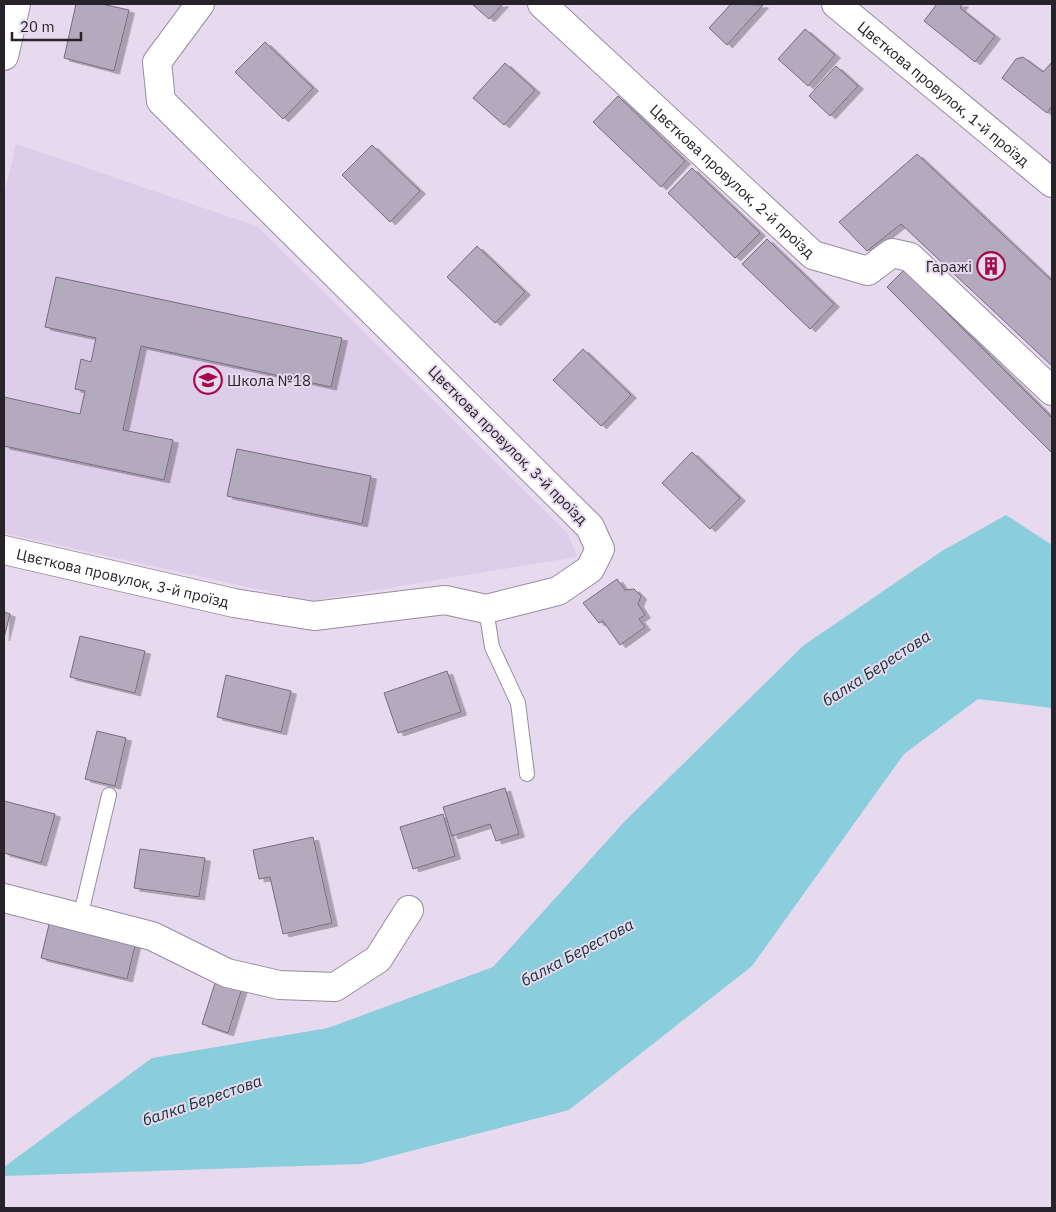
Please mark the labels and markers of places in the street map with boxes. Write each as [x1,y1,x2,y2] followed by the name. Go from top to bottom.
[976,251,1006,281] building icon: Гаражі
[926,257,972,276] place label: Гаражі
[193,365,223,395] school or university icon: Школа №18
[227,371,311,390] place label: Школа №18

